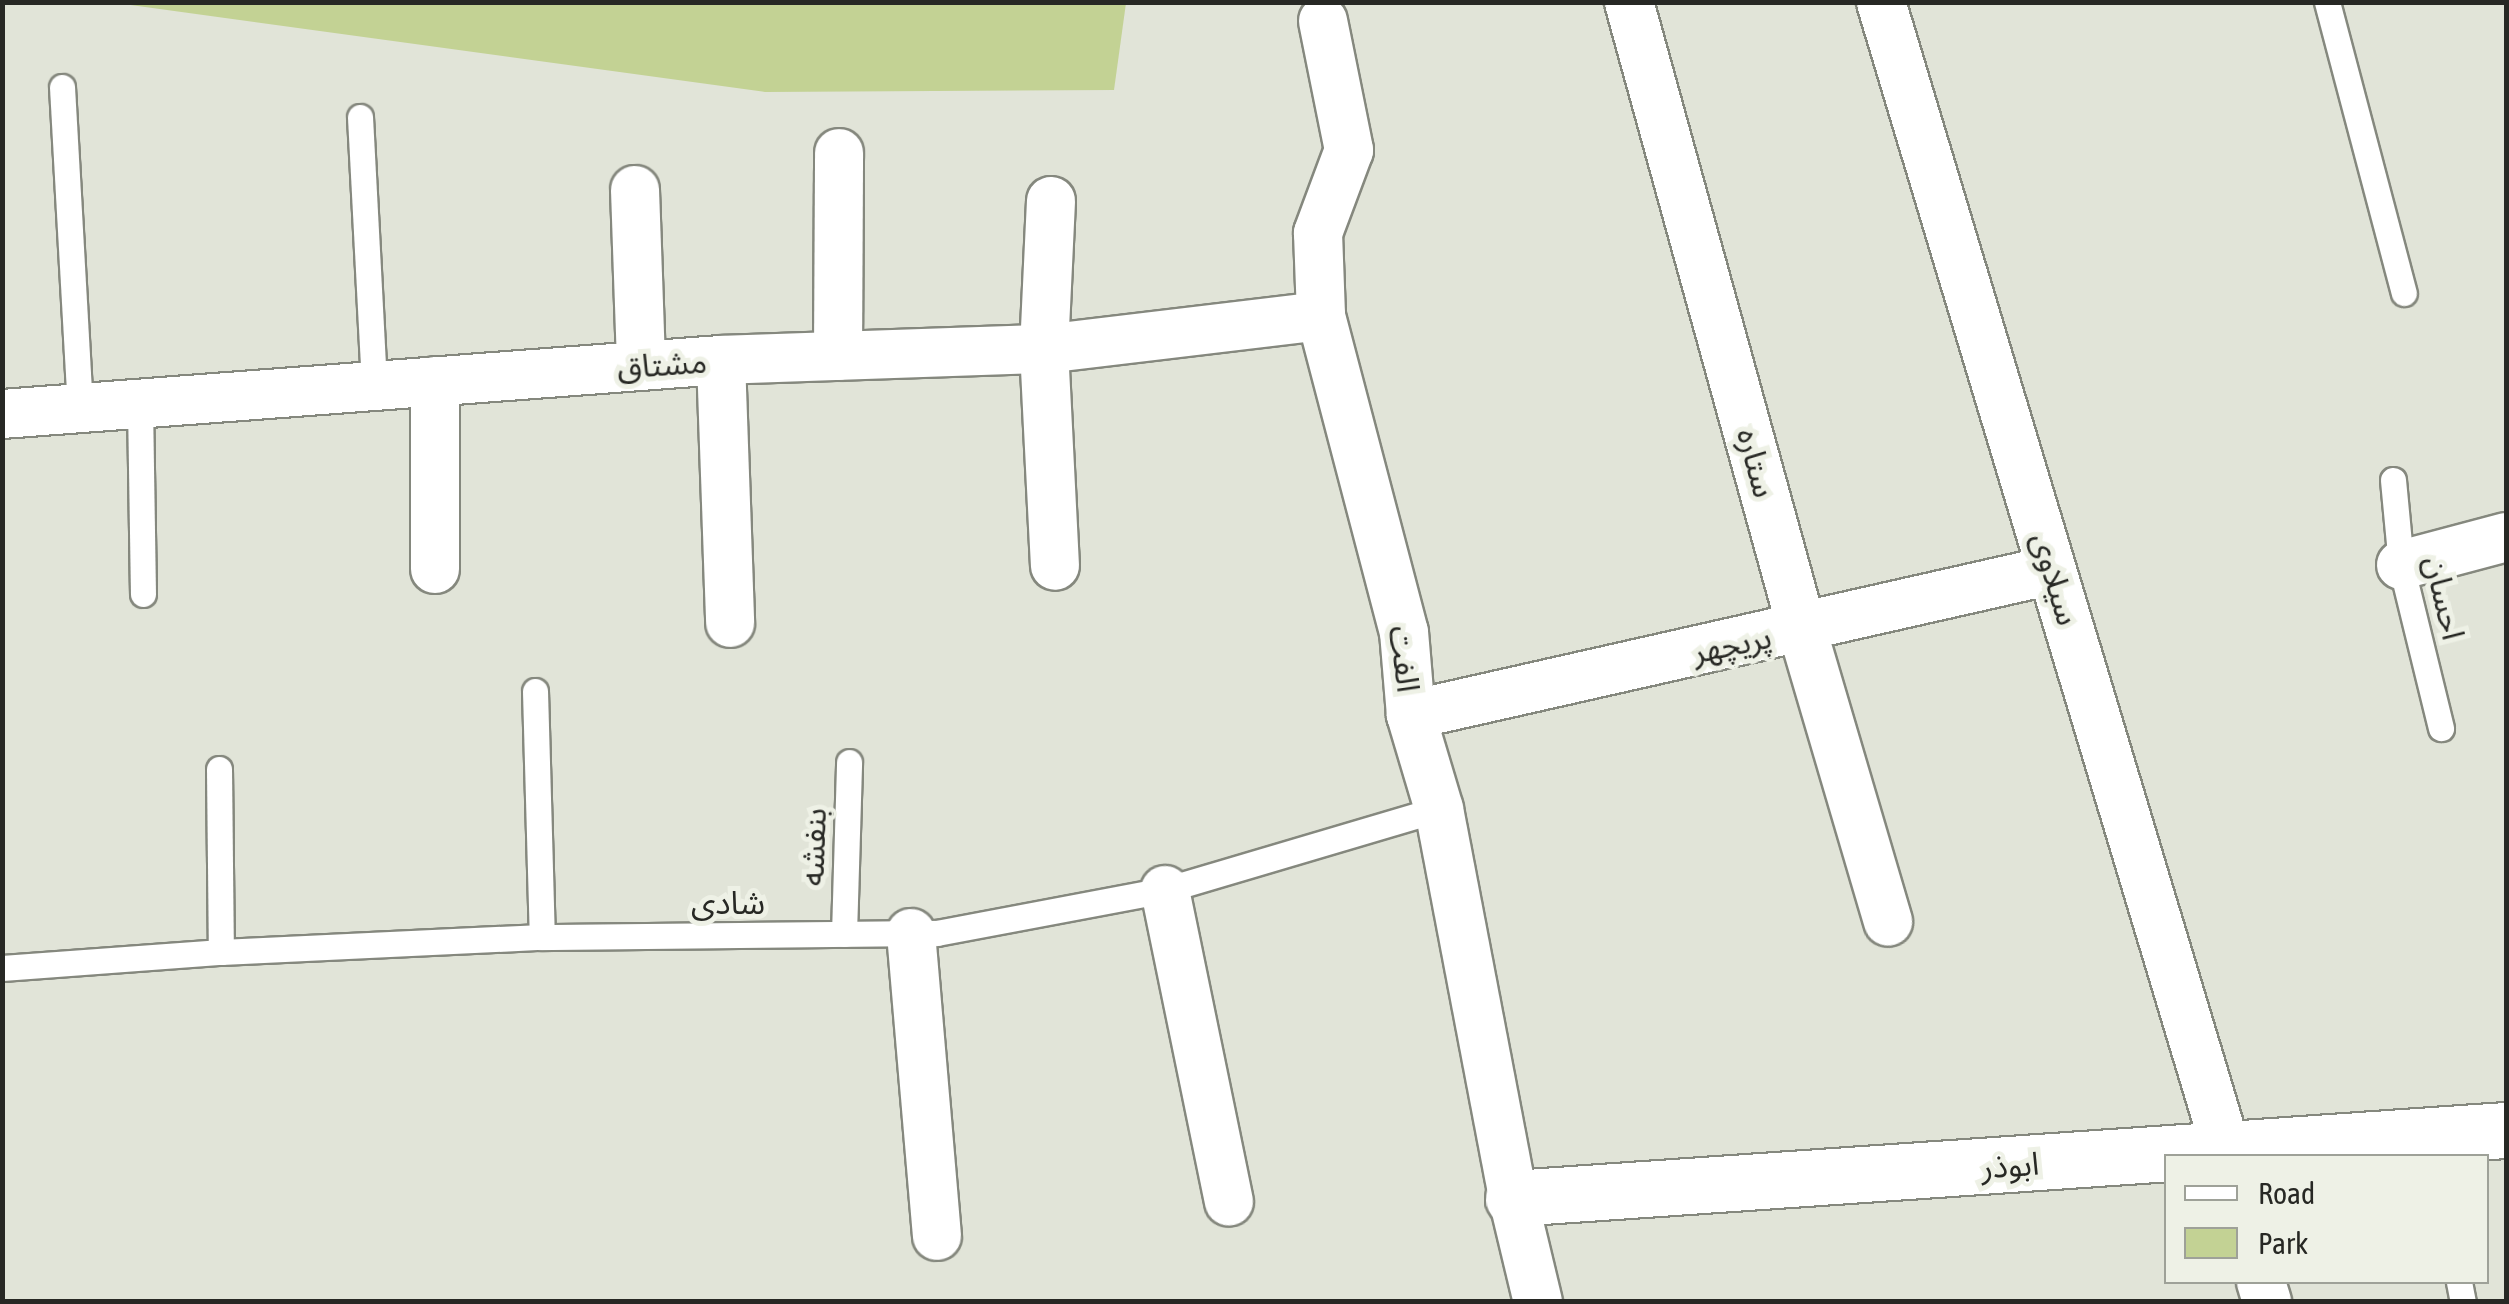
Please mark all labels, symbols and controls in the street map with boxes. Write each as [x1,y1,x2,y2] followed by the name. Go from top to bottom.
[616,343,708,387] street label: مشتاق
[1728,424,1784,502] street label: ستاره
[2023,528,2087,630] street label: سیلاوی
[2416,552,2472,644] street label: احسان
[1689,618,1775,672] street label: پریچهر
[1381,624,1427,694] street label: الفت
[793,807,835,887] street label: بنفشه
[691,884,765,922] street label: شادی
[1980,1145,2040,1187] street label: ابوذر
[2164,1154,2489,1284] legend
[2258,1176,2315,1210] text: Road
[2258,1226,2308,1260] text: Park

